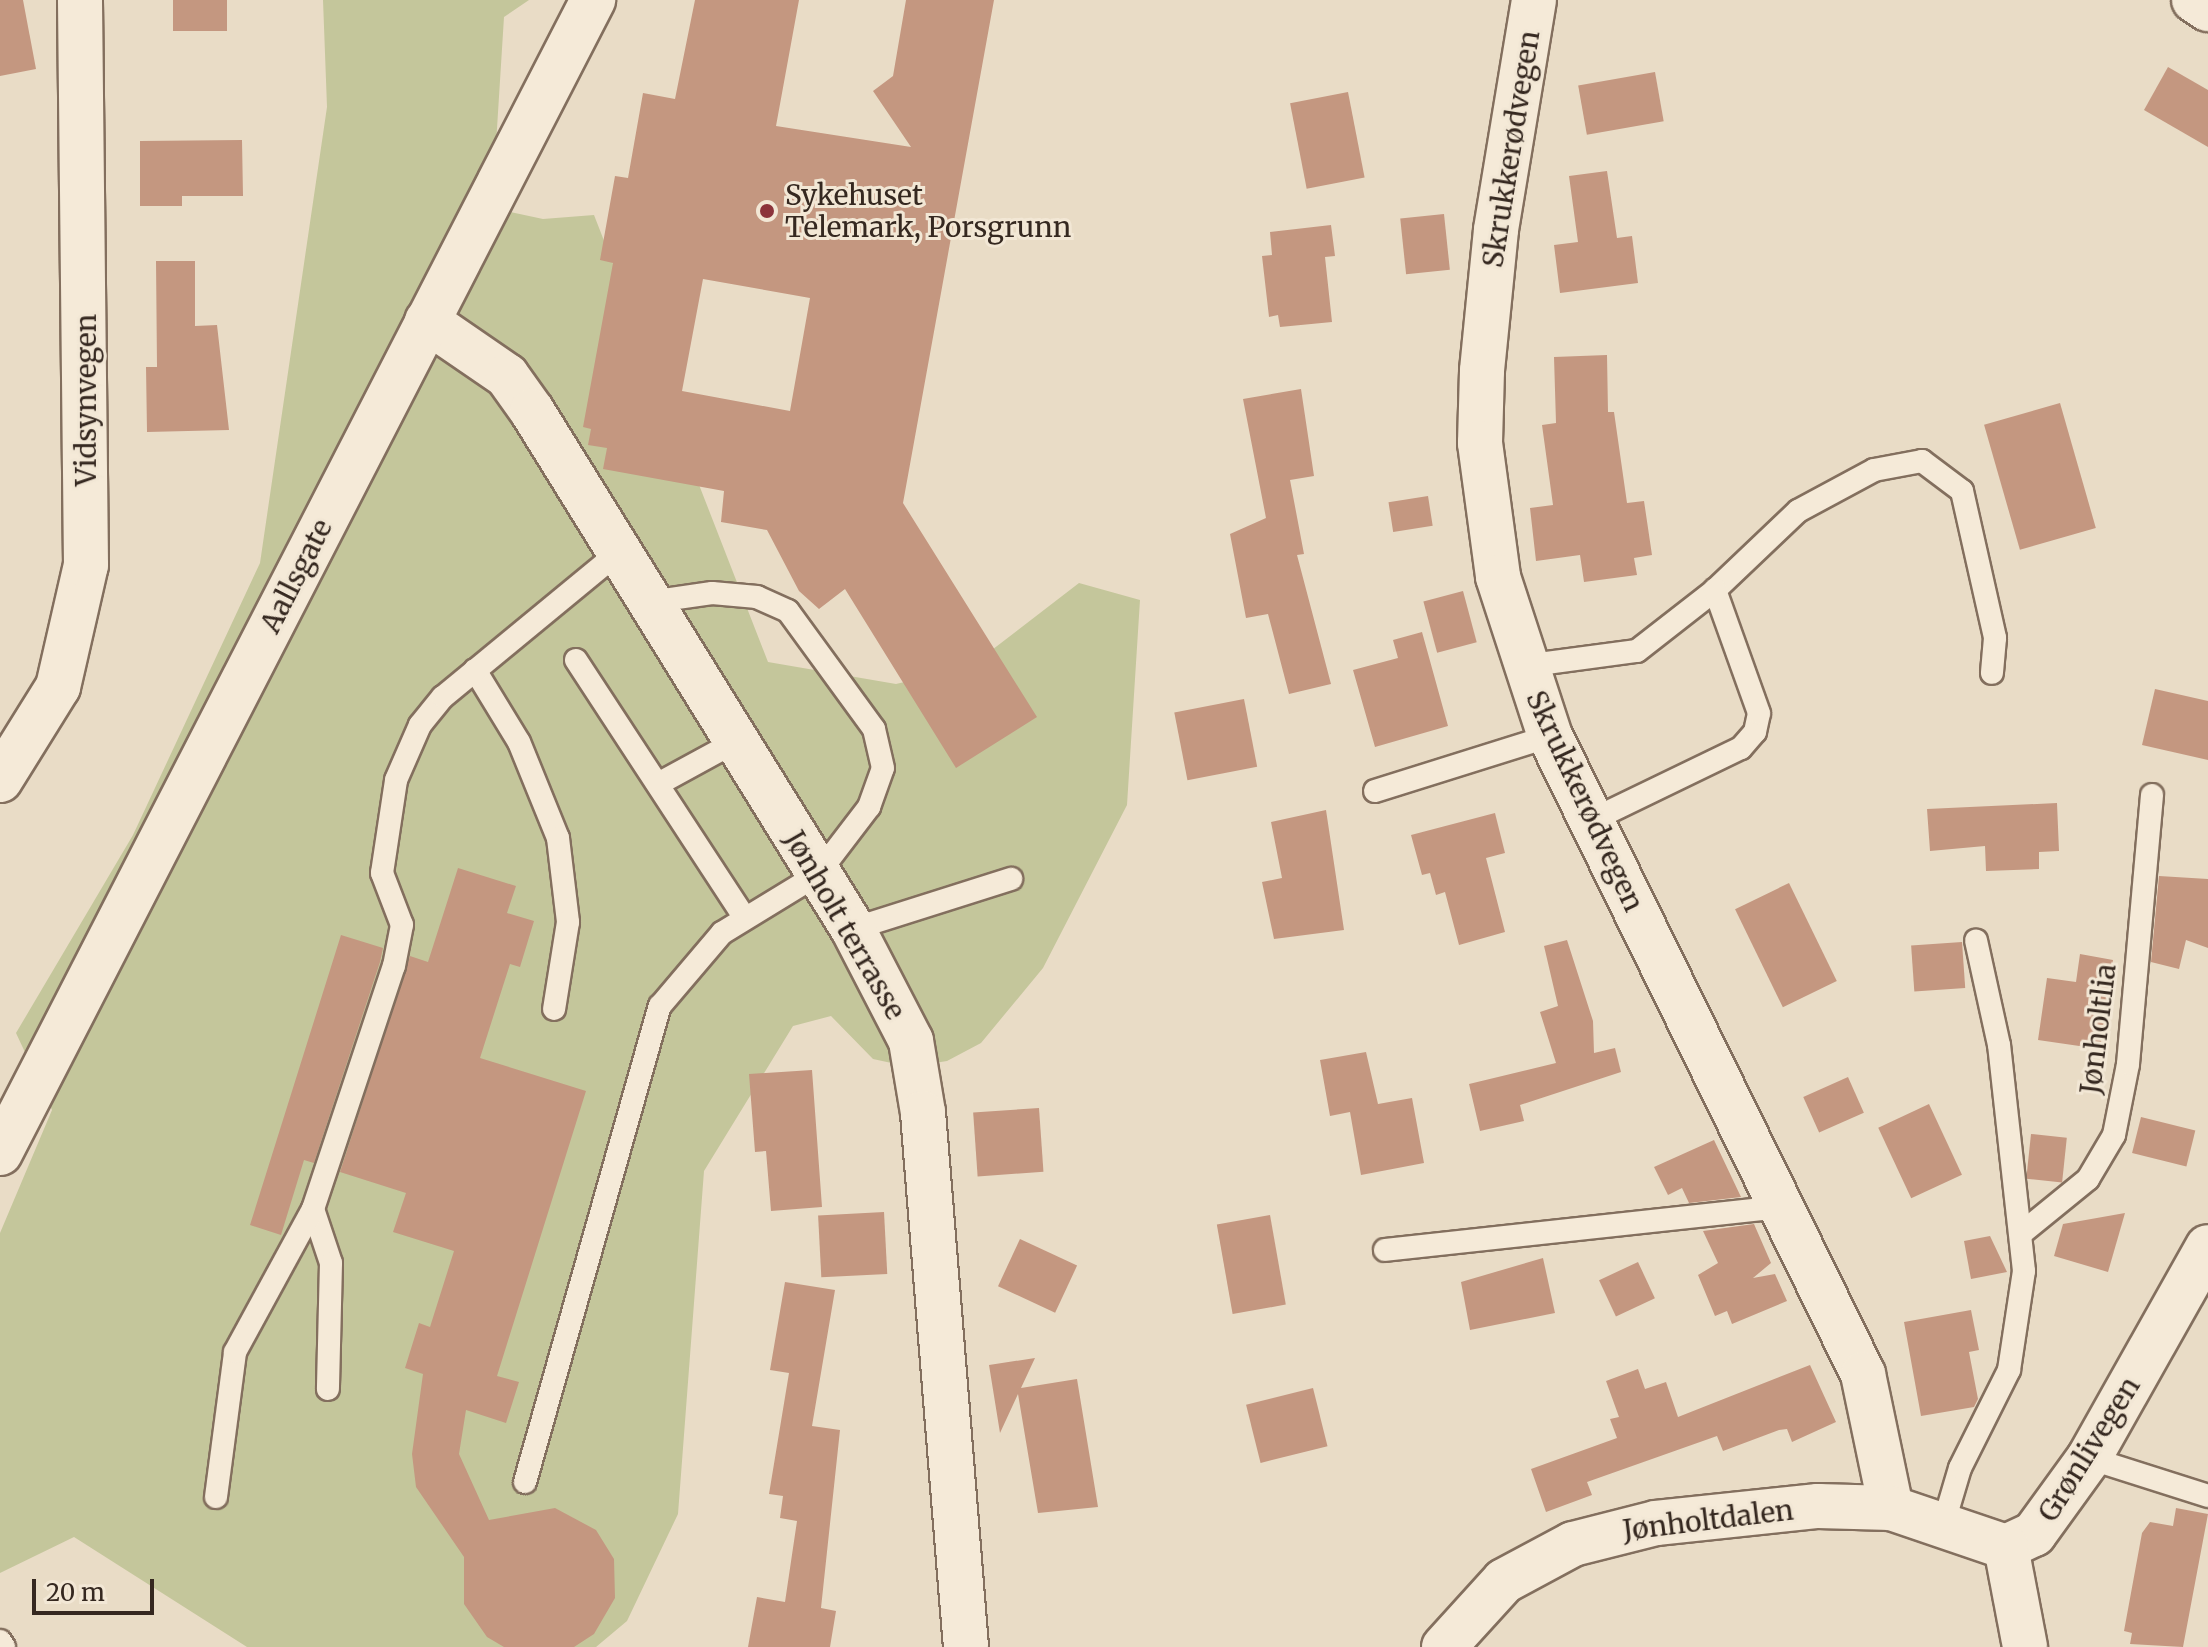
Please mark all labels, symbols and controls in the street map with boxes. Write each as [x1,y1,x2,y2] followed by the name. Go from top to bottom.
[1476,28,1546,270] street label: Skrukkerødvegen
[785,178,1071,244] place label: Sykehuset Telemark, Porsgrunn
[756,200,778,222] marker: Sykehuset Telemark, Porsgrunn
[69,314,103,486] street label: Vidsynvegen
[253,514,339,638] street label: Aallsgate
[1519,685,1651,917] street label: Skrukkerødvegen
[777,825,913,1025] street label: Jønholt terrasse
[2073,962,2123,1096] street label: Jønholtlia
[2031,1370,2147,1528] street label: Grønlivegen
[1621,1493,1795,1547] street label: Jønholtdalen
[36,1563,158,1613] scale bar
[46,1577,105,1608] text: 20 m

